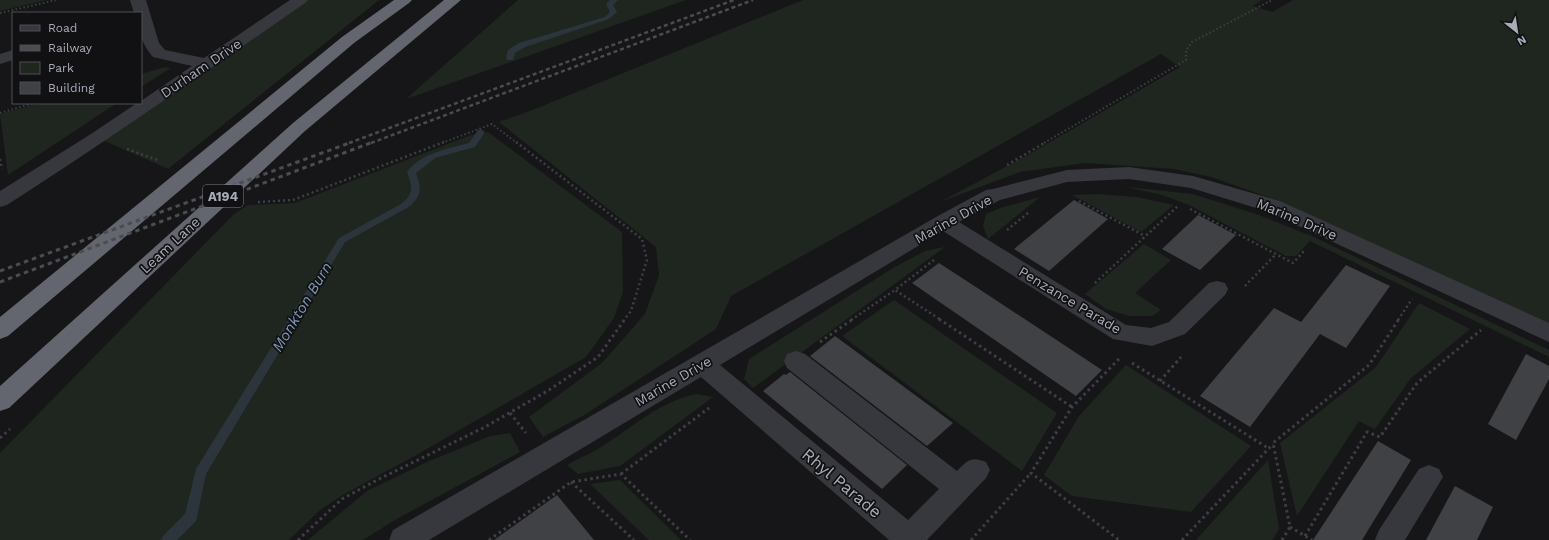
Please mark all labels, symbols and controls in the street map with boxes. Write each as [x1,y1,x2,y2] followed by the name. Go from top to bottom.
[12,12,142,104] legend
[1497,12,1537,52] north arrow
[48,21,77,35] text: Road
[1515,33,1529,48] text: N
[158,35,244,101] street label: Durham Drive
[48,41,93,55] text: Railway
[48,61,74,75] text: Park
[48,81,95,95] text: Building
[203,185,243,207] road number: A194
[912,191,994,247] street label: Marine Drive
[1254,195,1340,243] street label: Marine Drive
[137,213,203,277] street label: Leam Lane
[268,259,336,355] water label: Monkton Burn
[1016,263,1124,337] street label: Penzance Parade
[632,353,714,409] street label: Marine Drive
[798,444,886,522] street label: Rhyl Parade

